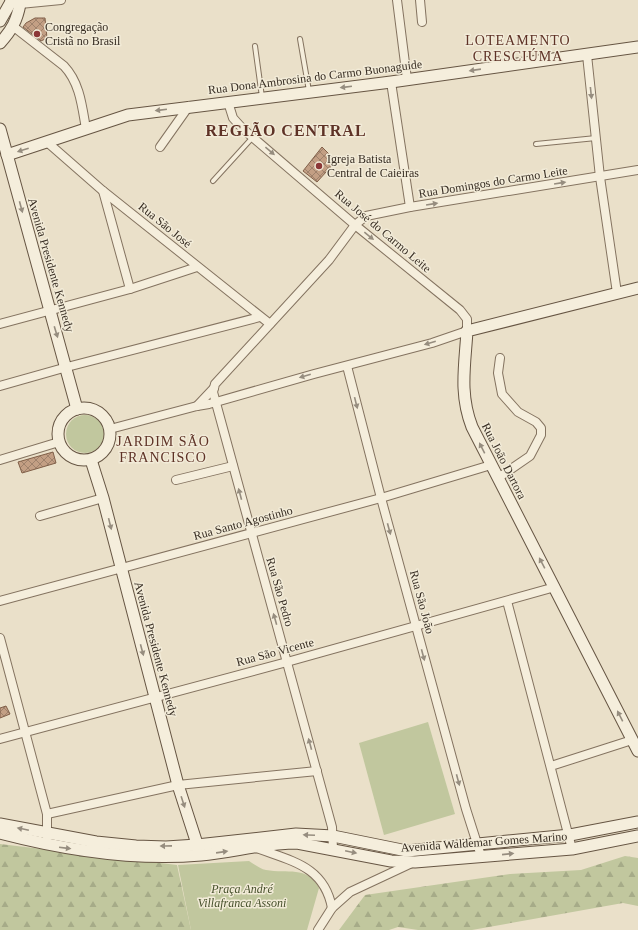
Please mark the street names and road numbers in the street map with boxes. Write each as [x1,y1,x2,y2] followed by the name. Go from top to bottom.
[207,57,423,97] street label: Rua Dona Ambrosina do Carmo Buonaguide
[418,163,568,201] street label: Rua Domingos do Carmo Leite
[332,187,434,275] street label: Rua José do Carmo Leite
[25,196,77,334] street label: Avenida Presidente Kennedy
[136,199,194,251] street label: Rua São José
[479,420,530,502] street label: Rua João Dartora
[192,503,294,543] street label: Rua Santo Agostinho
[263,556,297,628] street label: Rua São Pedro
[407,569,437,635] street label: Rua São João
[131,580,181,718] street label: Avenida Presidente Kennedy
[235,635,315,669] street label: Rua São Vicente
[400,829,568,855] street label: Avenida Waldemar Gomes Marino

